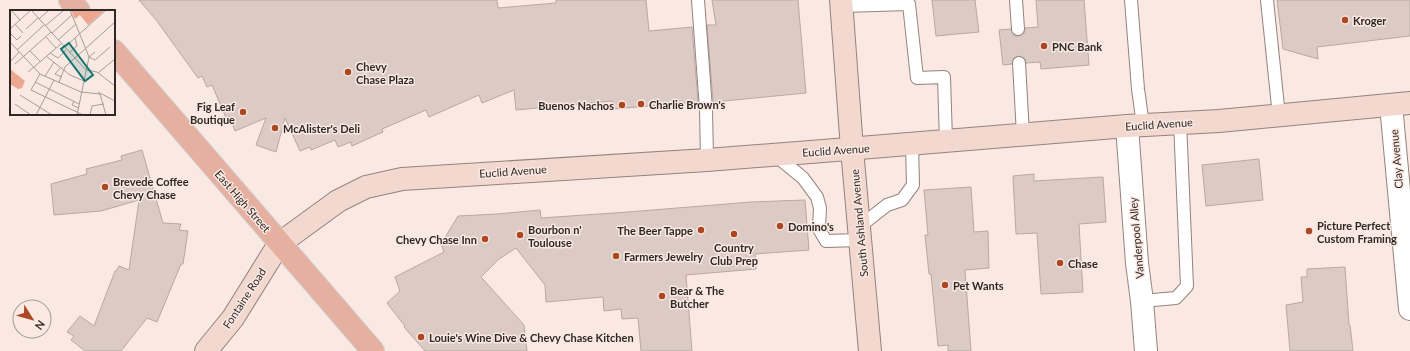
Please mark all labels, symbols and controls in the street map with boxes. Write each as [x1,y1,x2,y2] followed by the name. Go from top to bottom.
[10,10,115,115] inset map
[1353,14,1387,27] place label: Kroger
[1340,15,1350,25] marker: Kroger
[1052,40,1102,53] place label: PNC Bank
[1039,41,1049,51] marker: PNC Bank
[356,60,414,86] place label: Chevy Chase Plaza
[343,67,353,77] marker: Chevy Chase Plaza
[649,98,726,111] place label: Charlie Brown's
[538,99,614,112] place label: Buenos Nachos
[636,99,646,109] marker: Charlie Brown's
[190,100,235,126] place label: Fig Leaf Boutique
[617,100,627,110] marker: Buenos Nachos
[238,107,248,117] marker: Fig Leaf Boutique
[1125,115,1193,133] street label: Euclid Avenue
[283,122,360,135] place label: McAlister's Deli
[270,123,280,133] marker: McAlister's Deli
[1387,129,1405,189] street label: Clay Avenue
[802,141,870,159] street label: Euclid Avenue
[479,162,547,180] street label: Euclid Avenue
[213,167,273,235] street label: East High Street
[848,168,870,278] street label: South Ashland Avenue
[113,175,189,201] place label: Brevede Coffee Chevy Chase
[100,182,110,192] marker: Brevede Coffee Chevy Chase
[1126,196,1146,279] street label: Vanderpool Alley
[1317,219,1397,245] place label: Picture Perfect Custom Framing
[788,220,834,233] place label: Domino's
[775,221,785,231] marker: Domino's
[528,223,582,249] place label: Bourbon n' Toulouse
[617,224,693,237] place label: The Beer Tappe
[696,225,706,235] marker: The Beer Tappe
[1304,226,1314,236] marker: Picture Perfect Custom Framing
[729,229,739,239] marker: Country Club Prep
[515,230,525,240] marker: Bourbon n' Toulouse
[396,233,477,246] place label: Chevy Chase Inn
[480,234,490,244] marker: Chevy Chase Inn
[710,241,758,267] place label: Country Club Prep
[624,250,703,263] place label: Farmers Jewelry
[611,251,621,261] marker: Farmers Jewelry
[1068,257,1098,270] place label: Chase
[1055,258,1065,268] marker: Chase
[220,265,268,331] street label: Fontaine Road
[953,279,1004,292] place label: Pet Wants
[940,280,950,290] marker: Pet Wants
[670,284,724,310] place label: Bear & The Butcher
[657,291,667,301] marker: Bear & The Butcher
[12,299,52,339] north arrow
[33,318,48,333] text: N
[429,331,634,344] place label: Louie's Wine Dive & Chevy Chase Kitchen
[416,332,426,342] marker: Louie's Wine Dive & Chevy Chase Kitchen

